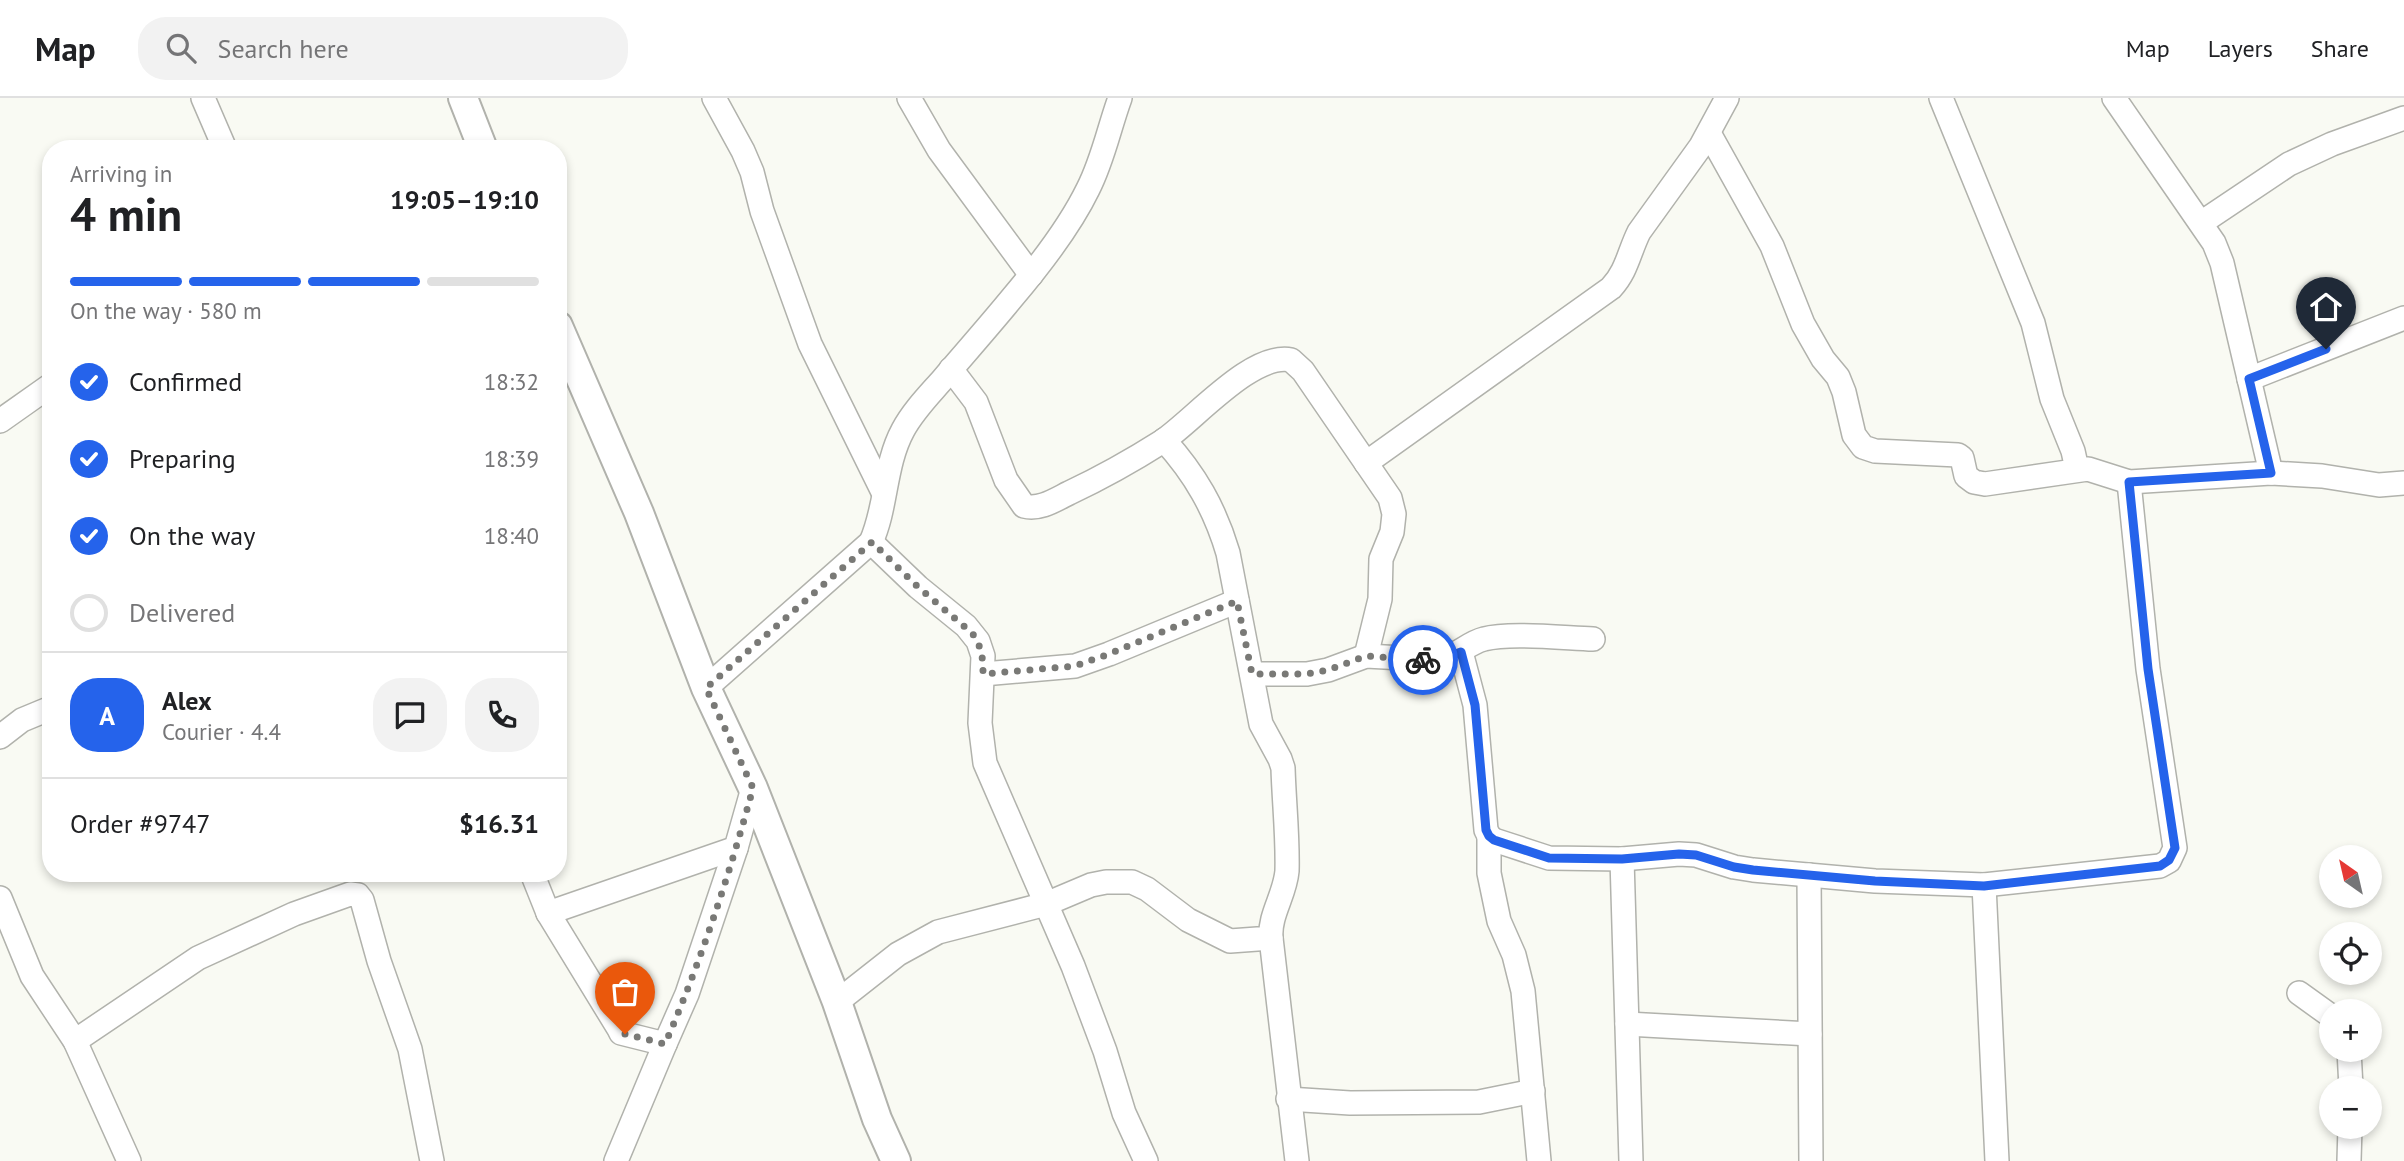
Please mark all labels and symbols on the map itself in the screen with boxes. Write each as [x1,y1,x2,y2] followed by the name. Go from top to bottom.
[2296,277,2356,349] pin
[1388,625,1458,695] courier
[2319,845,2382,908] north arrow
[595,962,655,1034] pin

